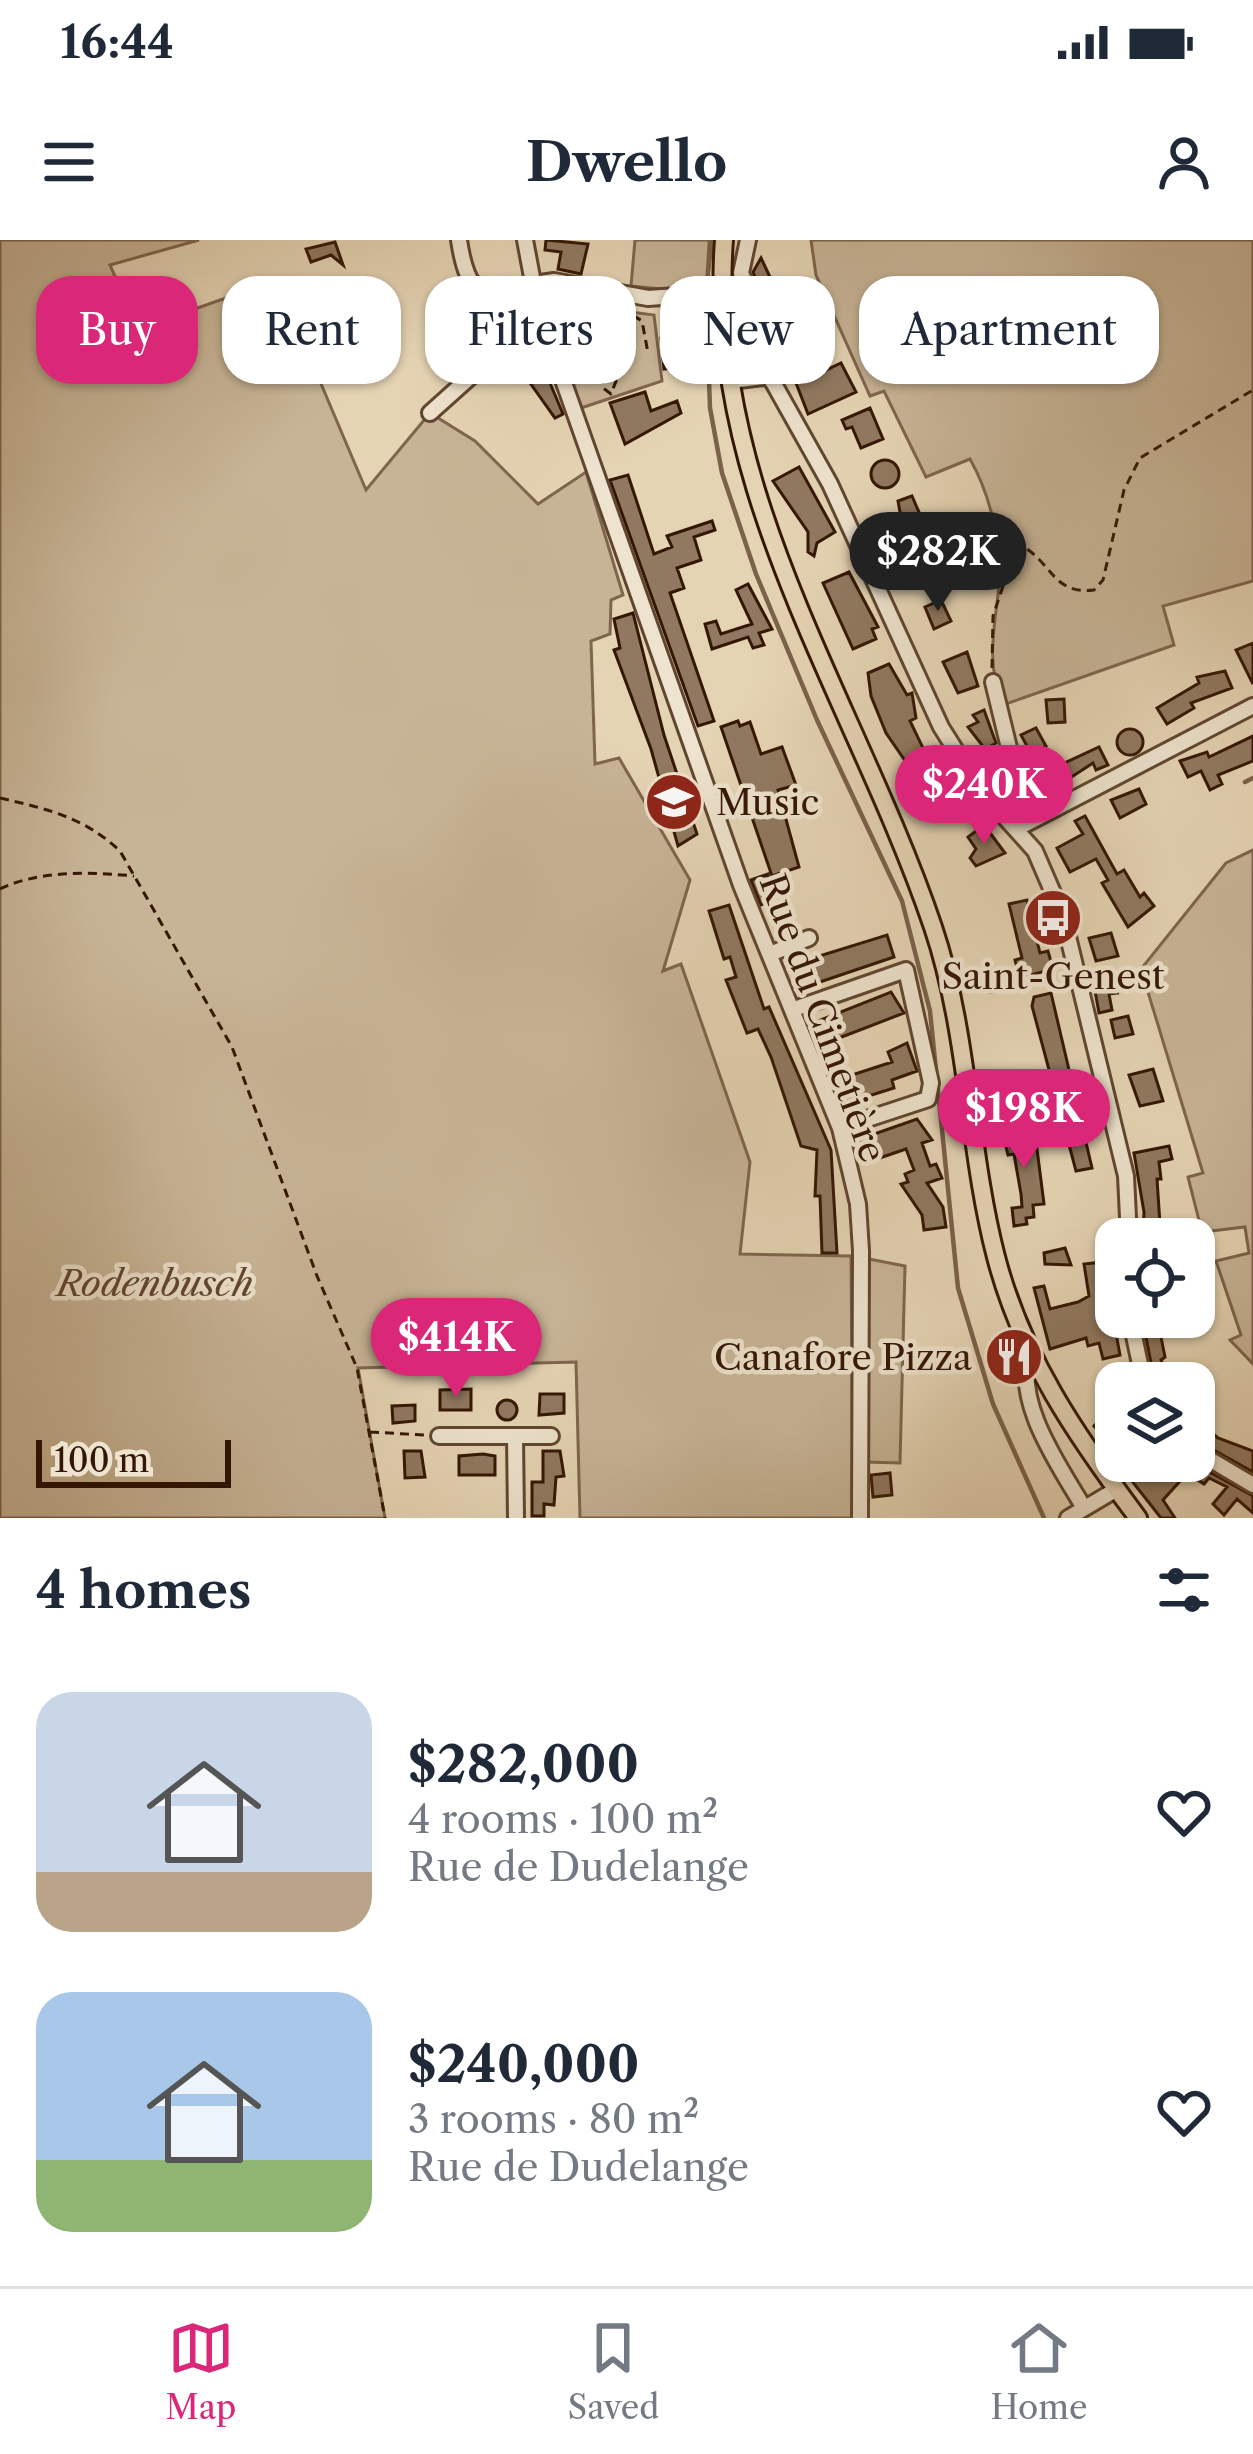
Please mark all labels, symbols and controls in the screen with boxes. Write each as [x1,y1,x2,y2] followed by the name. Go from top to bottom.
[60,14,174,70] text: 16:44
[36,129,102,195] icon: menu
[526,129,727,195] text: Dwello
[1151,129,1217,195] icon: person
[36,276,198,384] chip: Buy
[222,276,401,384] chip: Rent
[425,276,636,384] chip: Filters
[660,276,835,384] chip: New
[859,276,1159,384] chip: Apartment
[854,512,1022,614] pin: $282K
[876,527,1000,575] text: $282K
[900,745,1068,847] pin: $240K
[922,760,1046,808] text: $240K
[643,771,705,833] school or university icon: Music
[716,780,819,824] place label: Music
[751,868,895,1168] street label: Rue du Cimetière
[1022,887,1084,949] bus stop icon: Saint-Genest
[941,954,1165,998] place label: Saint-Genest
[940,1069,1108,1171] pin: $198K
[965,1084,1083,1132] text: $198K
[1095,1218,1215,1482] map controls
[1095,1218,1215,1338] button: locate
[54,1261,253,1305] park label: Rodenbusch
[372,1298,540,1400] pin: $414K
[398,1313,514,1361] text: $414K
[983,1326,1045,1388] restaurant icon: Canafore Pizza
[714,1335,972,1379] place label: Canafore Pizza
[1095,1362,1215,1482] button: layers
[36,1434,231,1487] scale bar
[54,1440,149,1481] text: 100 m
[1151,1557,1217,1623] icon: filters
[36,1559,251,1621] text: 4 homes
[408,1733,639,1795] text: $282,000
[132,1740,276,1884] icon: home
[1151,1779,1217,1845] icon: heart
[408,1795,718,1843] text: 4 rooms · 100 m²
[408,1843,749,1891] text: Rue de Dudelange
[408,2033,640,2095] text: $240,000
[132,2040,276,2184] icon: home
[1151,2079,1217,2145] icon: heart
[408,2095,699,2143] text: 3 rooms · 80 m²
[408,2143,749,2191] text: Rue de Dudelange
[166,2315,236,2428] tab: Map
[568,2315,659,2428] tab: Saved
[990,2315,1087,2428] tab: Home

